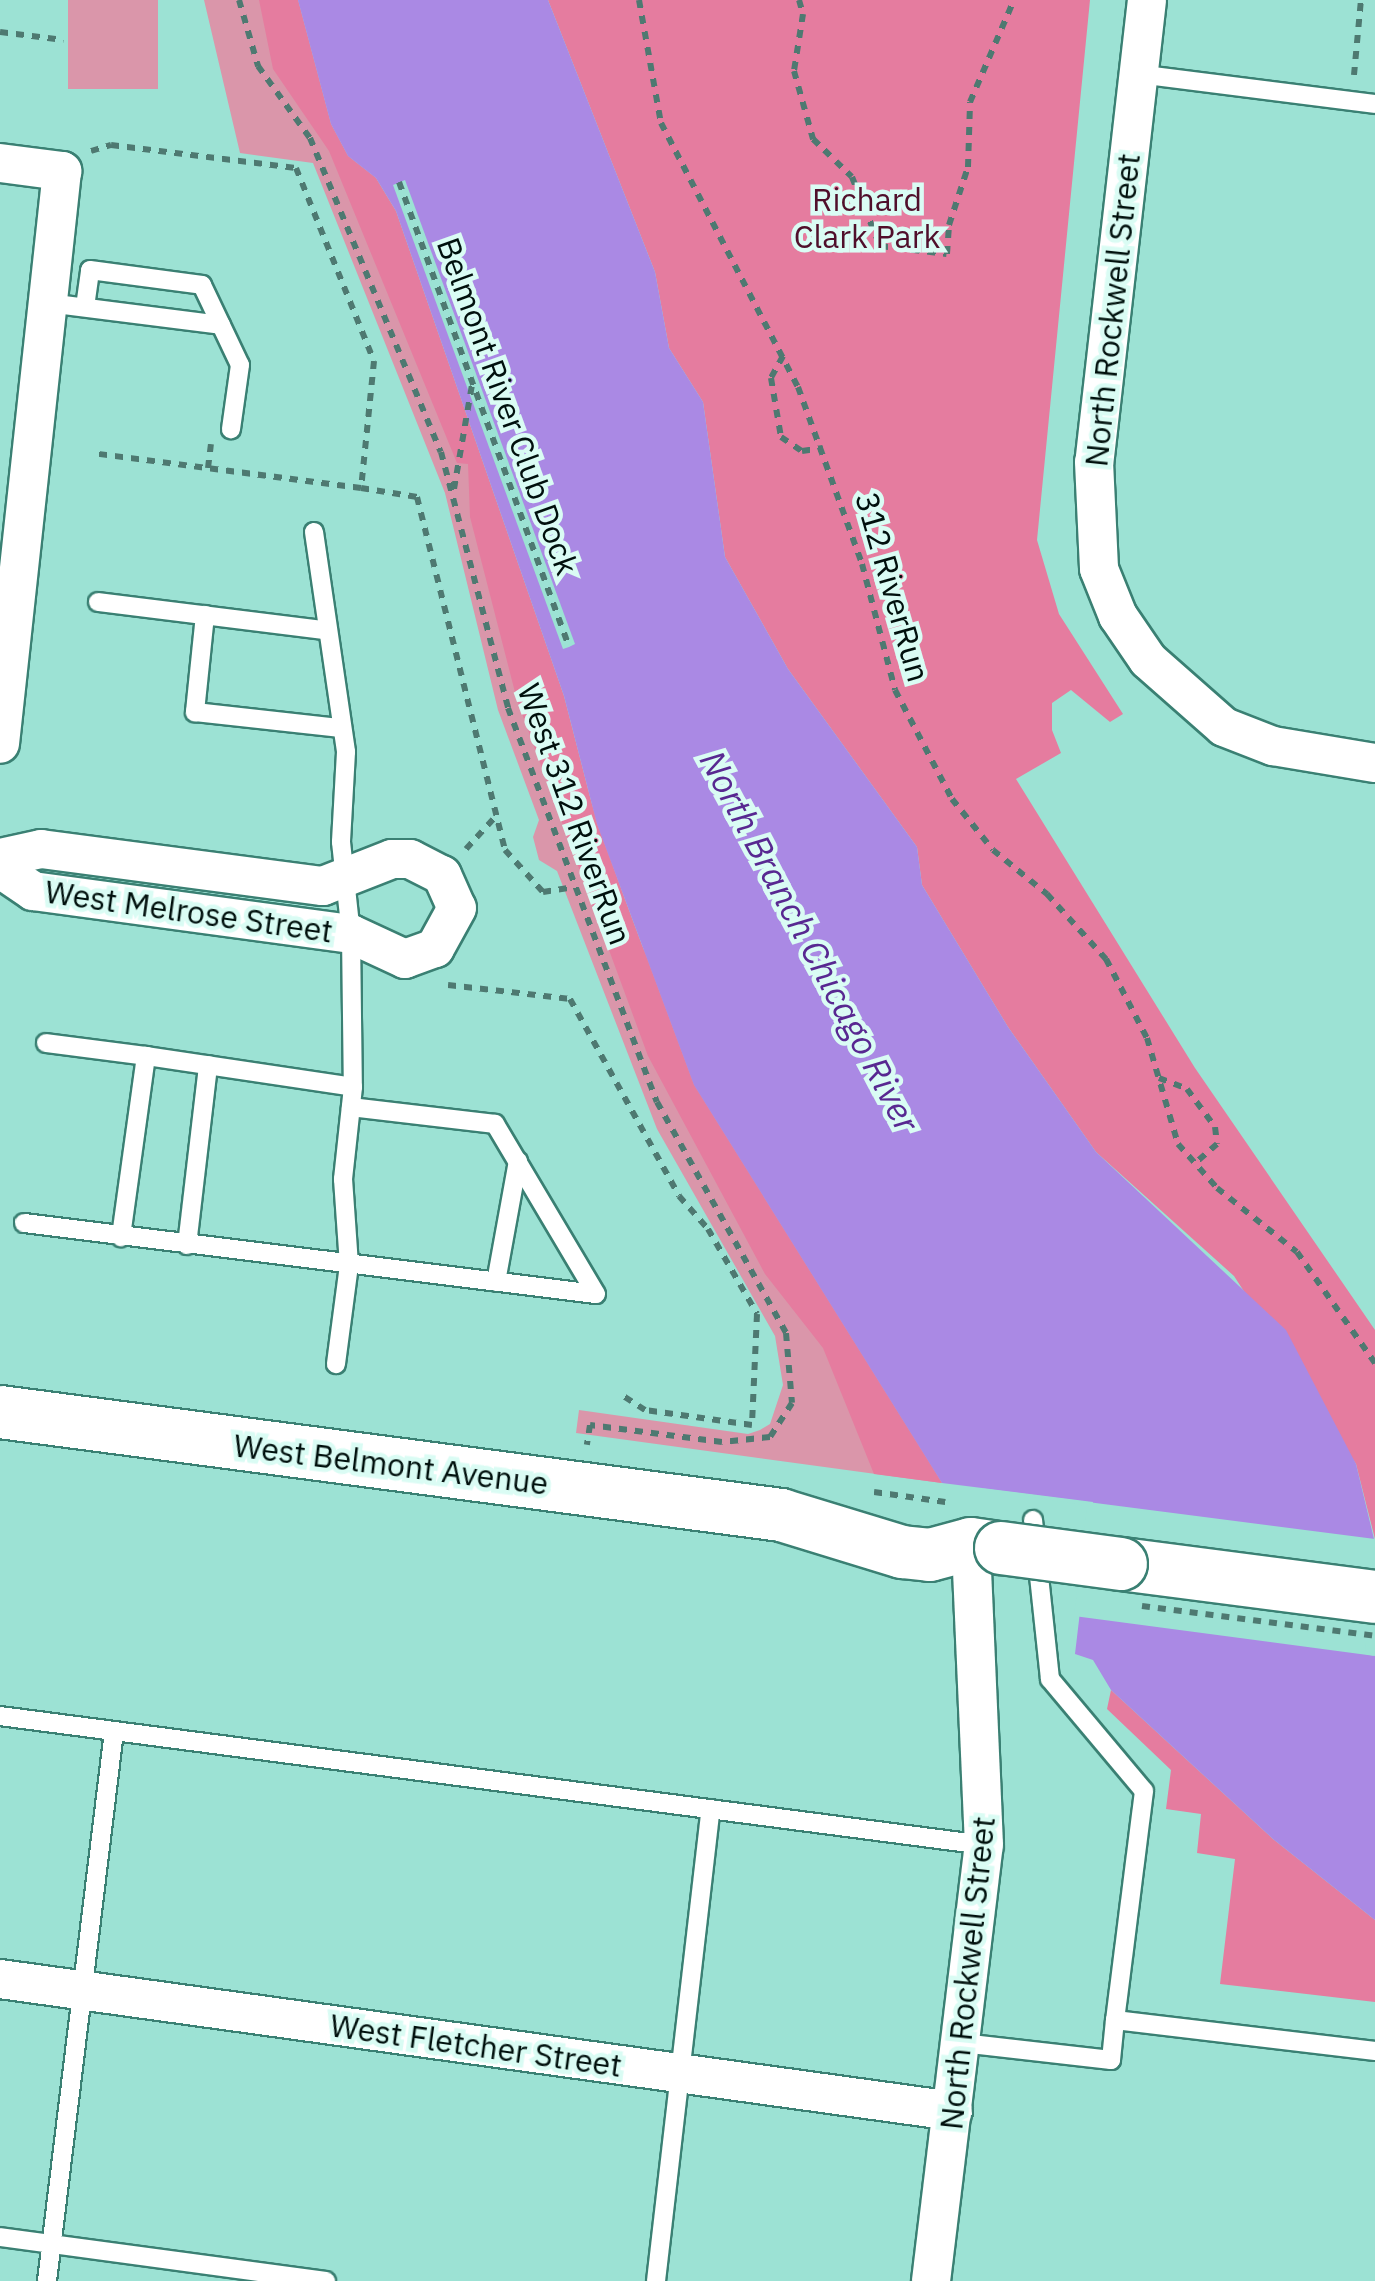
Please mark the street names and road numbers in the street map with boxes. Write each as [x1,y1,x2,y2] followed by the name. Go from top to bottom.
[1076,151,1148,469] street label: North Rockwell Street
[429,232,587,580] street label: Belmont River Club Dock
[848,488,938,686] street label: 312 RiverRun
[510,678,640,950] street label: West 312 RiverRun
[43,872,335,950] street label: West Melrose Street
[232,1426,550,1502] street label: West Belmont Avenue
[931,1814,1003,2132] street label: North Rockwell Street
[328,2006,624,2084] street label: West Fletcher Street

